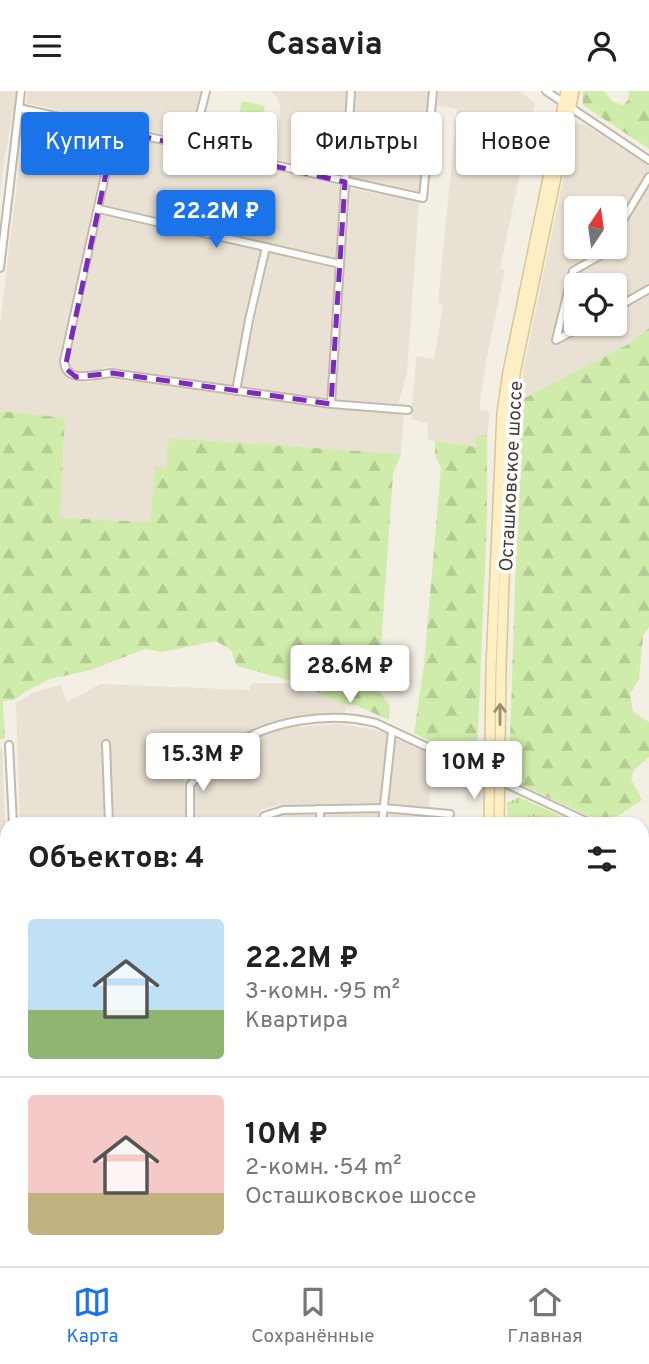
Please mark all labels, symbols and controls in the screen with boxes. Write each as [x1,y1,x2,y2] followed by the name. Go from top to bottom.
[266,26,383,66] text: Casavia
[28,27,66,65] icon: menu
[583,27,621,65] icon: person
[21,112,149,175] chip: Купить
[163,112,277,175] chip: Снять
[291,112,442,175] chip: Фильтры
[456,112,575,175] chip: Новое
[151,191,281,250] pin: 22.2M ₽
[564,196,626,259] north arrow
[564,196,627,336] map controls
[172,198,260,227] text: 22.2M ₽
[564,273,627,336] button: locate
[495,380,529,572] street label: Осташковское шоссе
[285,645,415,705] pin: 28.6M ₽
[306,653,394,682] text: 28.6M ₽
[494,703,507,726] one-way arrow
[138,733,268,793] pin: 15.3M ₽
[162,741,244,770] text: 15.3M ₽
[425,741,523,801] pin: 10M ₽
[442,749,506,778] text: 10M ₽
[583,840,621,878] icon: filters
[28,841,204,878] text: Объектов: 4
[245,941,359,978] text: 22.2M ₽
[84,947,168,1031] icon: home
[245,978,400,1007] text: 3-комн. · 95 m²
[245,1007,348,1036] text: Квартира
[245,1117,328,1154] text: 10M ₽
[84,1123,168,1207] icon: home
[245,1154,401,1183] text: 2-комн. · 54 m²
[245,1183,476,1212] text: Осташковское шоссе
[66,1283,118,1349] tab: Карта
[251,1283,374,1349] tab: Сохранённые
[507,1283,583,1349] tab: Главная

